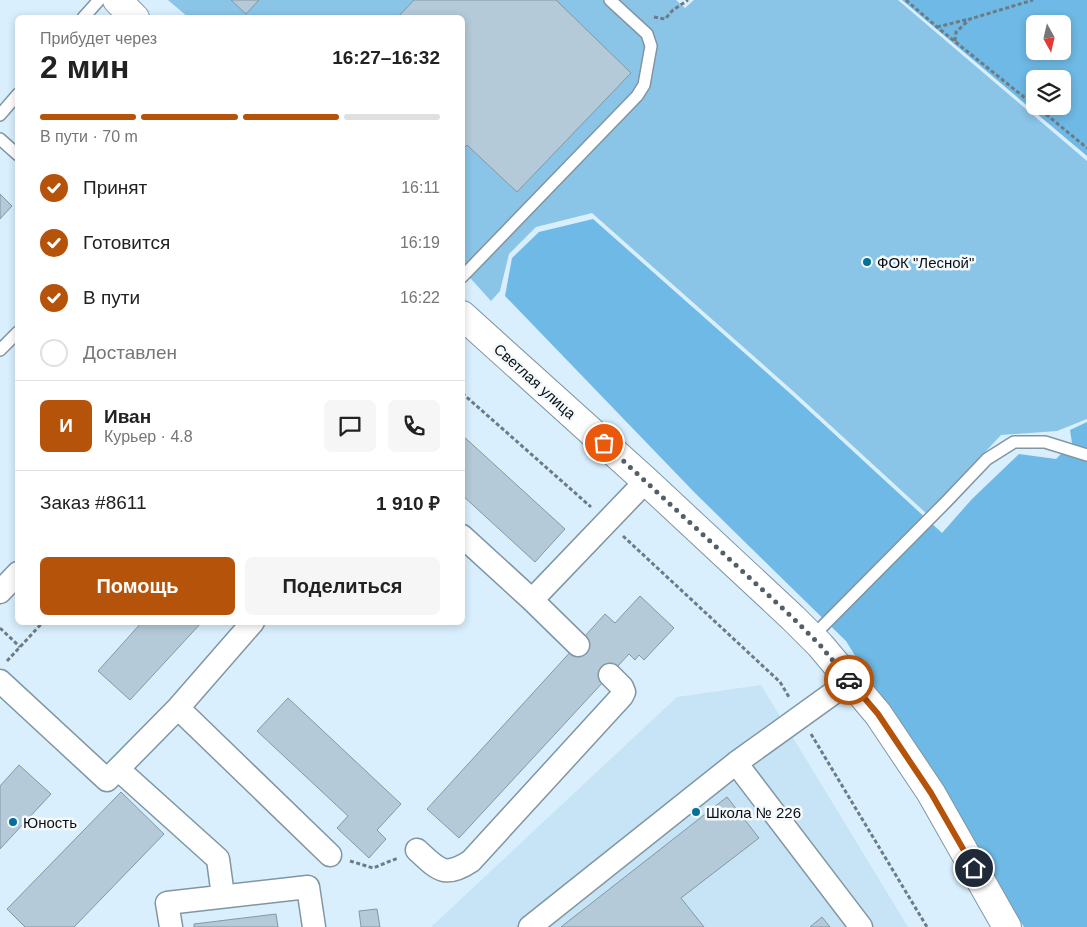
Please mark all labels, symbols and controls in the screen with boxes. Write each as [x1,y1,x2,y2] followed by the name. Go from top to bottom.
[1026,15,1071,60] north arrow
[1026,15,1071,115] map controls
[40,30,157,47] text: Прибудет через
[332,47,440,68] text: 16:27–16:32
[40,49,129,85] text: 2 мин
[1026,70,1071,115] button: layers
[40,128,138,145] text: В пути · 70 m
[40,174,68,202] icon: check
[83,177,147,198] text: Принят
[401,179,440,196] text: 16:11
[40,229,68,257] icon: check
[83,232,170,253] text: Готовится
[400,234,440,251] text: 16:19
[877,254,974,271] place label: ФОК "Лесной"
[861,256,873,268] marker: ФОК "Лесной"
[40,284,68,312] icon: check
[83,287,140,308] text: В пути
[400,289,440,306] text: 16:22
[491,340,580,422] street label: Светлая улица
[83,342,177,363] text: Доставлен
[324,400,376,452] button: chat
[388,400,440,452] button: phone
[104,406,151,427] text: Иван
[59,415,73,436] text: И
[583,422,625,464] pin
[104,428,193,445] text: Курьер · 4.8
[590,429,618,457] icon: bag
[40,492,147,513] text: Заказ #8611
[376,493,440,514] text: 1 910 ₽
[40,557,235,615] button: Помощь
[245,557,440,615] button: Поделиться
[824,655,874,705] courier
[835,666,863,694] icon: car
[706,804,801,821] place label: Школа № 226
[690,806,702,818] marker: Школа № 226
[23,814,77,831] place label: Юность
[7,816,19,828] marker: Юность
[953,847,995,889] pin
[960,854,988,882] icon: home

